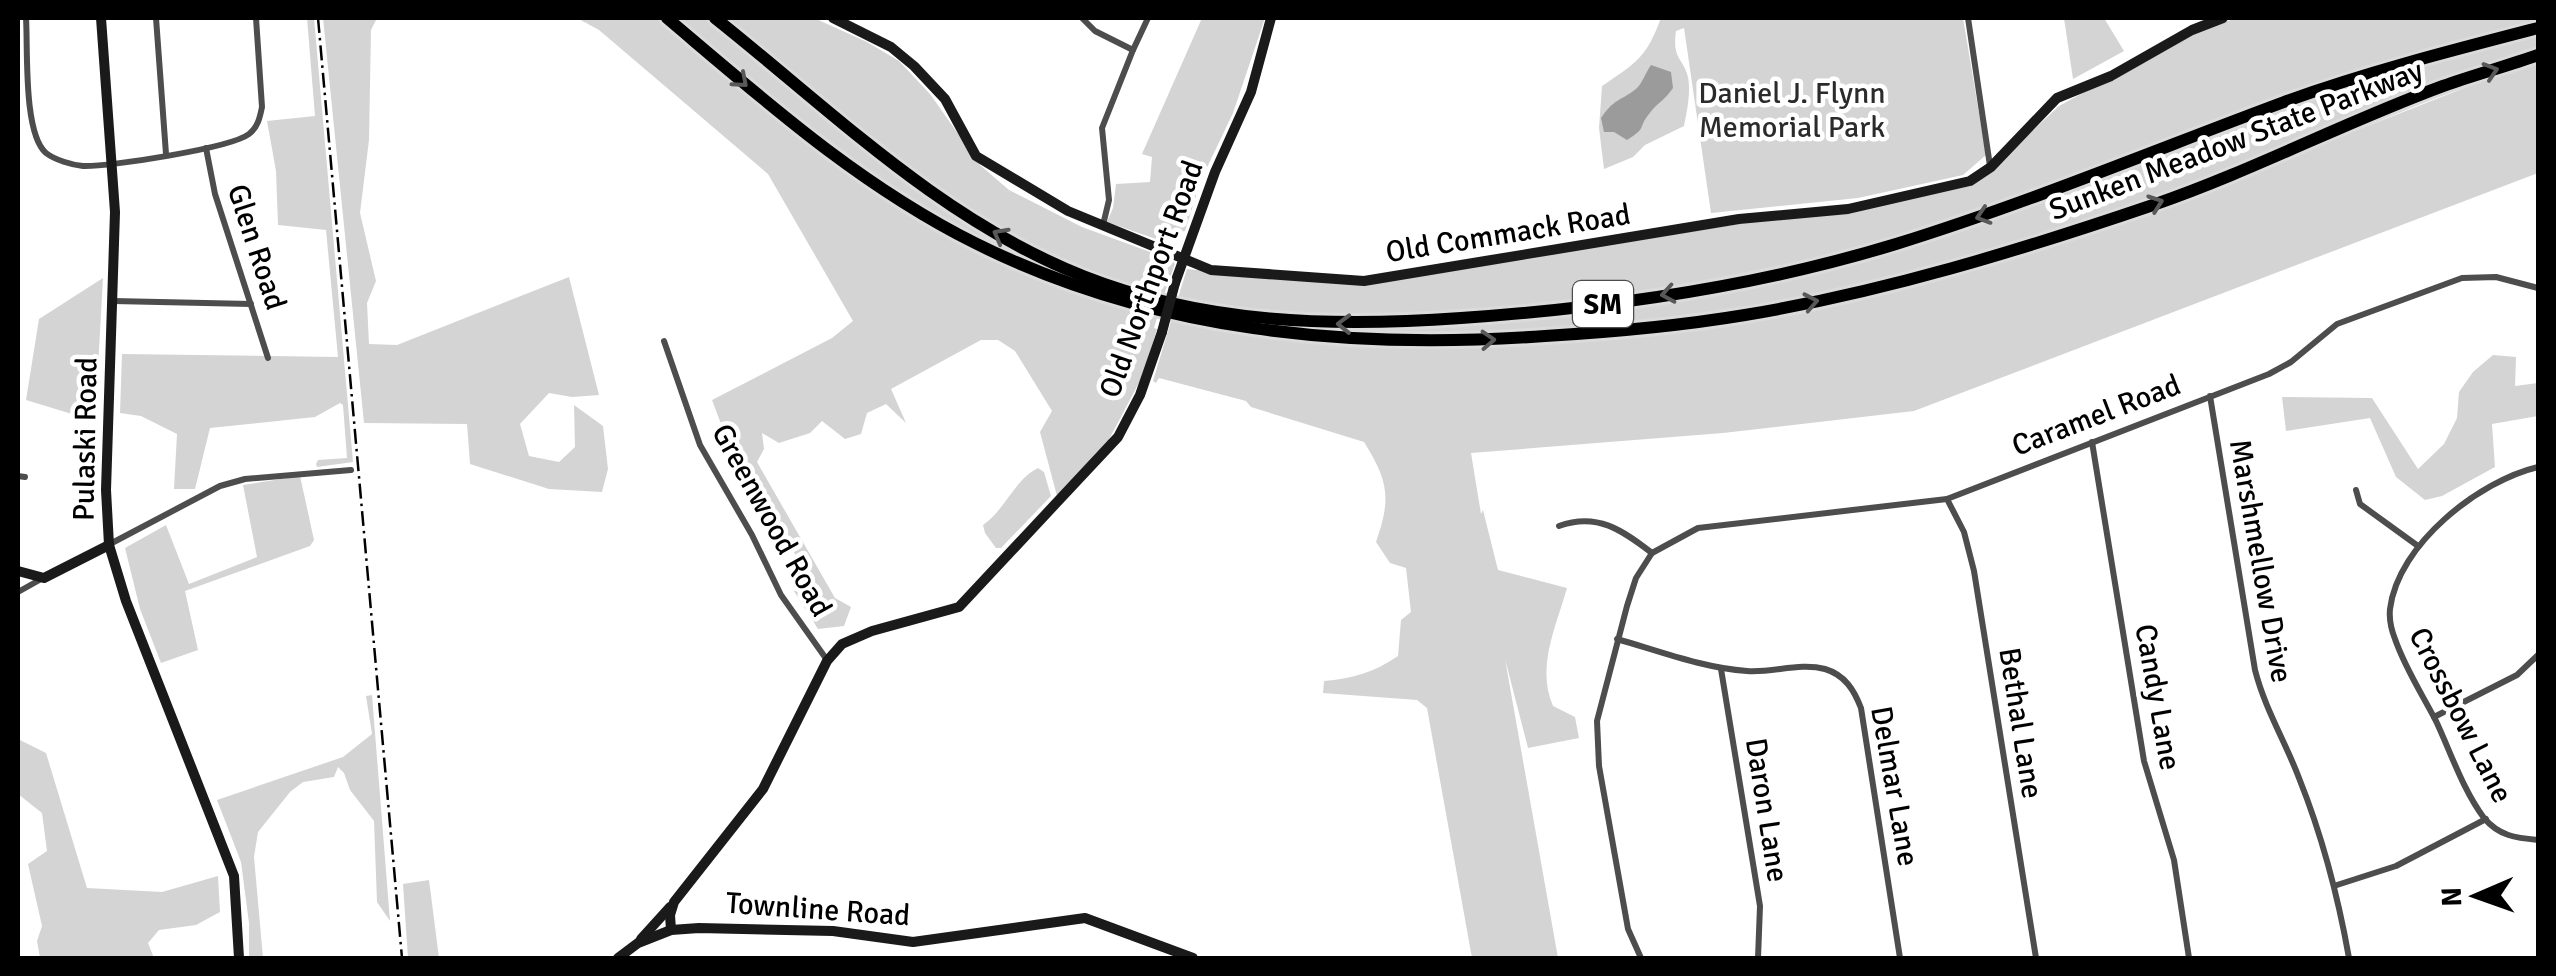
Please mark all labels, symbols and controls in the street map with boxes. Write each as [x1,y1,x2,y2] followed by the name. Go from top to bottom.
[2044,52,2428,229] street label: Sunken Meadow State Parkway
[2482,62,2499,82] one-way arrow
[730,69,748,87] one-way arrow
[1698,75,1886,146] park label: Daniel J. Flynn Memorial Park
[1091,155,1212,403] street label: Old Northport Road
[219,180,294,315] street label: Glen Road
[2147,194,2164,215] one-way arrow
[1383,196,1633,271] street label: Old Commack Road
[1975,204,1992,224] one-way arrow
[992,228,1010,248] one-way arrow
[1573,281,1633,327] road number: SM
[1660,283,1676,304] one-way arrow
[1802,293,1819,314] one-way arrow
[1336,313,1352,335] one-way arrow
[1481,330,1497,351] one-way arrow
[66,357,105,521] street label: Pulaski Road
[2007,366,2186,465] street label: Caramel Road
[703,417,840,623] street label: Greenwood Road
[2221,436,2300,686] street label: Marshmellow Drive
[2126,621,2189,773] street label: Candy Lane
[2401,621,2521,809] street label: Crossbow Lane
[1990,645,2051,801] street label: Bethal Lane
[1862,703,1927,869] street label: Delmar Lane
[1737,735,1796,885] street label: Daron Lane
[2426,846,2526,946] north arrow
[725,885,911,934] street label: Townline Road
[2435,887,2469,907] text: N

